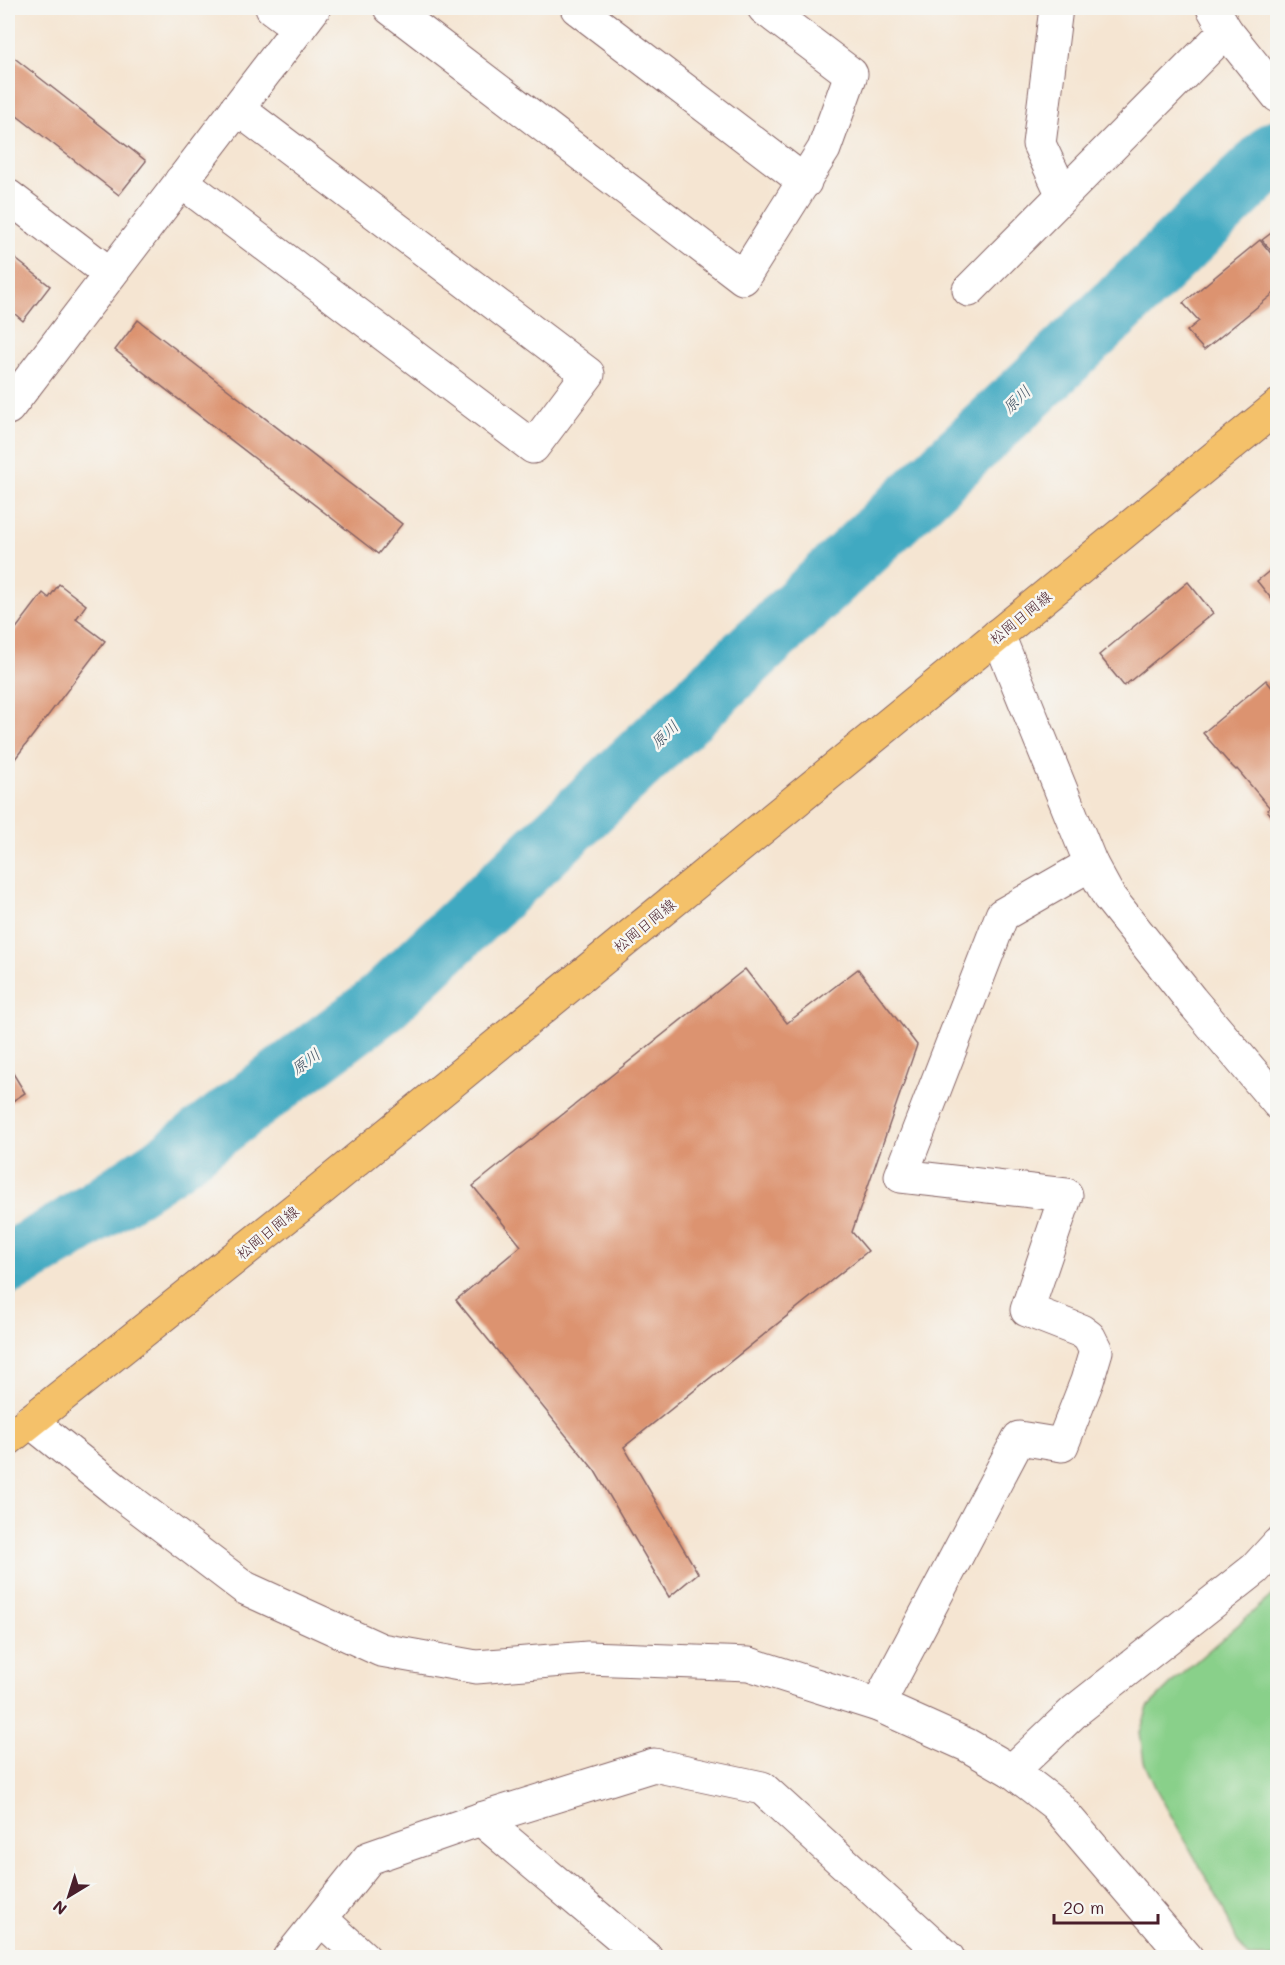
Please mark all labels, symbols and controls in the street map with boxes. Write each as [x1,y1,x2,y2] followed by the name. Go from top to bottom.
[997,380,1035,418] water label: 原川
[985,586,1055,648] street label: 松岡日岡線
[645,715,683,753] water label: 原川
[609,894,679,956] street label: 松岡日岡線
[286,1043,324,1079] water label: 原川
[232,1201,302,1263] street label: 松岡日岡線
[39,1866,99,1926] north arrow
[1054,1887,1158,1925] scale bar
[1063,1895,1104,1919] text: 20 m
[48,1896,71,1920] text: N

